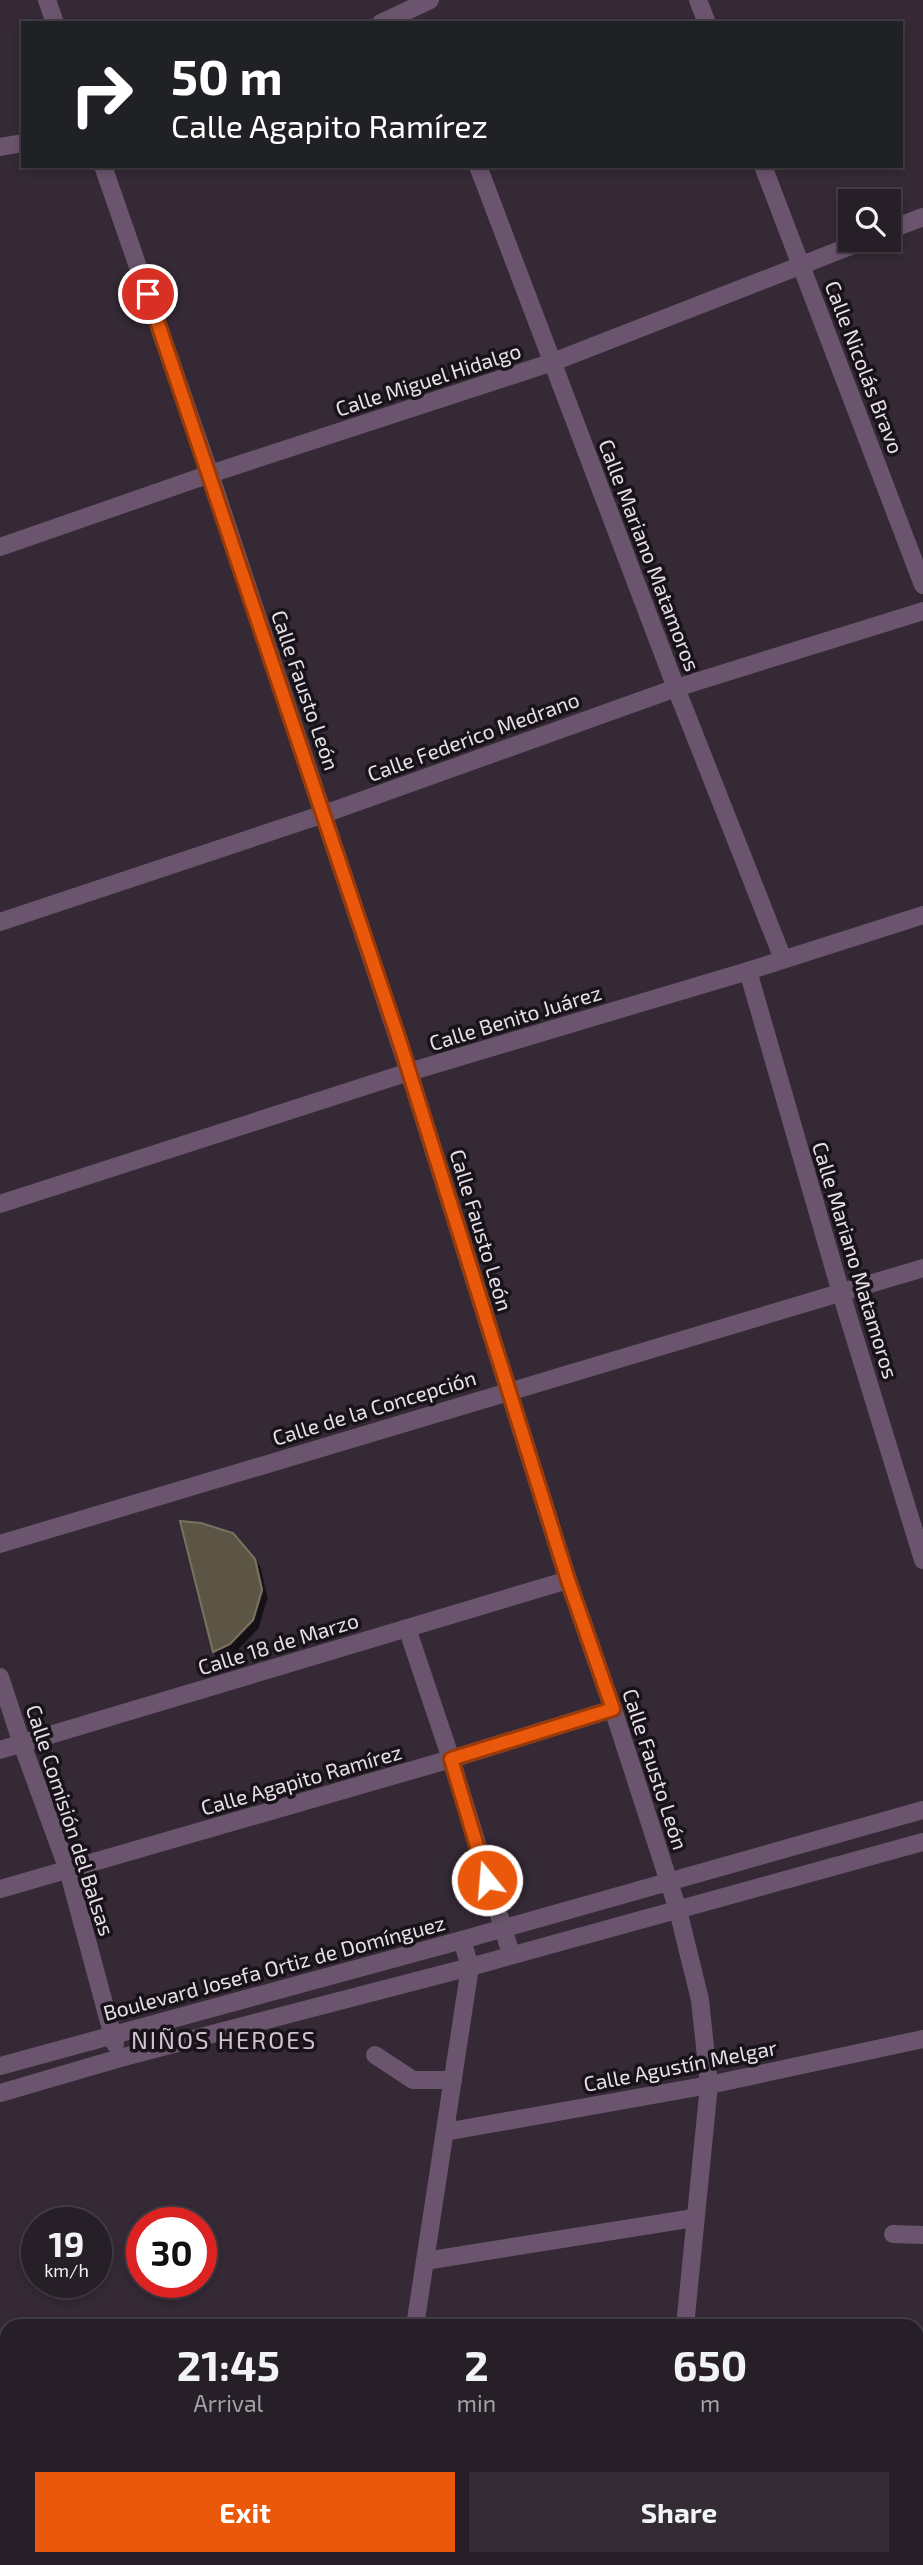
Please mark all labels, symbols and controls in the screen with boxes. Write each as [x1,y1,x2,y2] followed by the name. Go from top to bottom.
[171,46,283,105] text: 50 m
[56,49,147,140] icon: right
[171,106,488,144] text: Calle Agapito Ramírez
[838,189,901,252] map controls
[838,189,901,252] button: search
[118,264,178,324] pin
[129,275,167,313] icon: arrive
[821,277,909,457] street label: Calle Nicolás Bravo
[332,337,524,421] street label: Calle Miguel Hidalgo
[594,436,706,674] street label: Calle Mariano Matamoros
[267,607,345,773] street label: Calle Fausto León
[364,686,582,786] street label: Calle Federico Medrano
[426,979,604,1055] street label: Calle Benito Juárez
[808,1139,904,1381] street label: Calle Mariano Matamoros
[446,1146,518,1314] street label: Calle Fausto León
[269,1364,479,1450] street label: Calle de la Concepción
[195,1607,361,1679] street label: Calle 18 de Marzo
[618,1685,694,1853] street label: Calle Fausto León
[22,1701,120,1939] street label: Calle Comisión del Balsas
[198,1738,404,1820] street label: Calle Agapito Ramírez
[450,1843,524,1917] position arrow
[100,1909,448,2025] street label: Boulevard Josefa Ortiz de Domínguez
[131,2025,317,2054] district label: NIÑOS HEROES
[581,2034,779,2096] street label: Calle Agustín Melgar
[126,2207,217,2298] speed limit sign: 30
[49,2222,84,2264] text: 19
[44,2259,89,2281] text: km/h
[177,2339,280,2389] text: 21:45
[464,2339,489,2389] text: 2
[673,2339,747,2389] text: 650
[193,2389,263,2417] text: Arrival
[457,2389,496,2417] text: min
[700,2389,720,2417] text: m
[35,2472,455,2552] button: Exit
[469,2472,889,2552] button: Share

